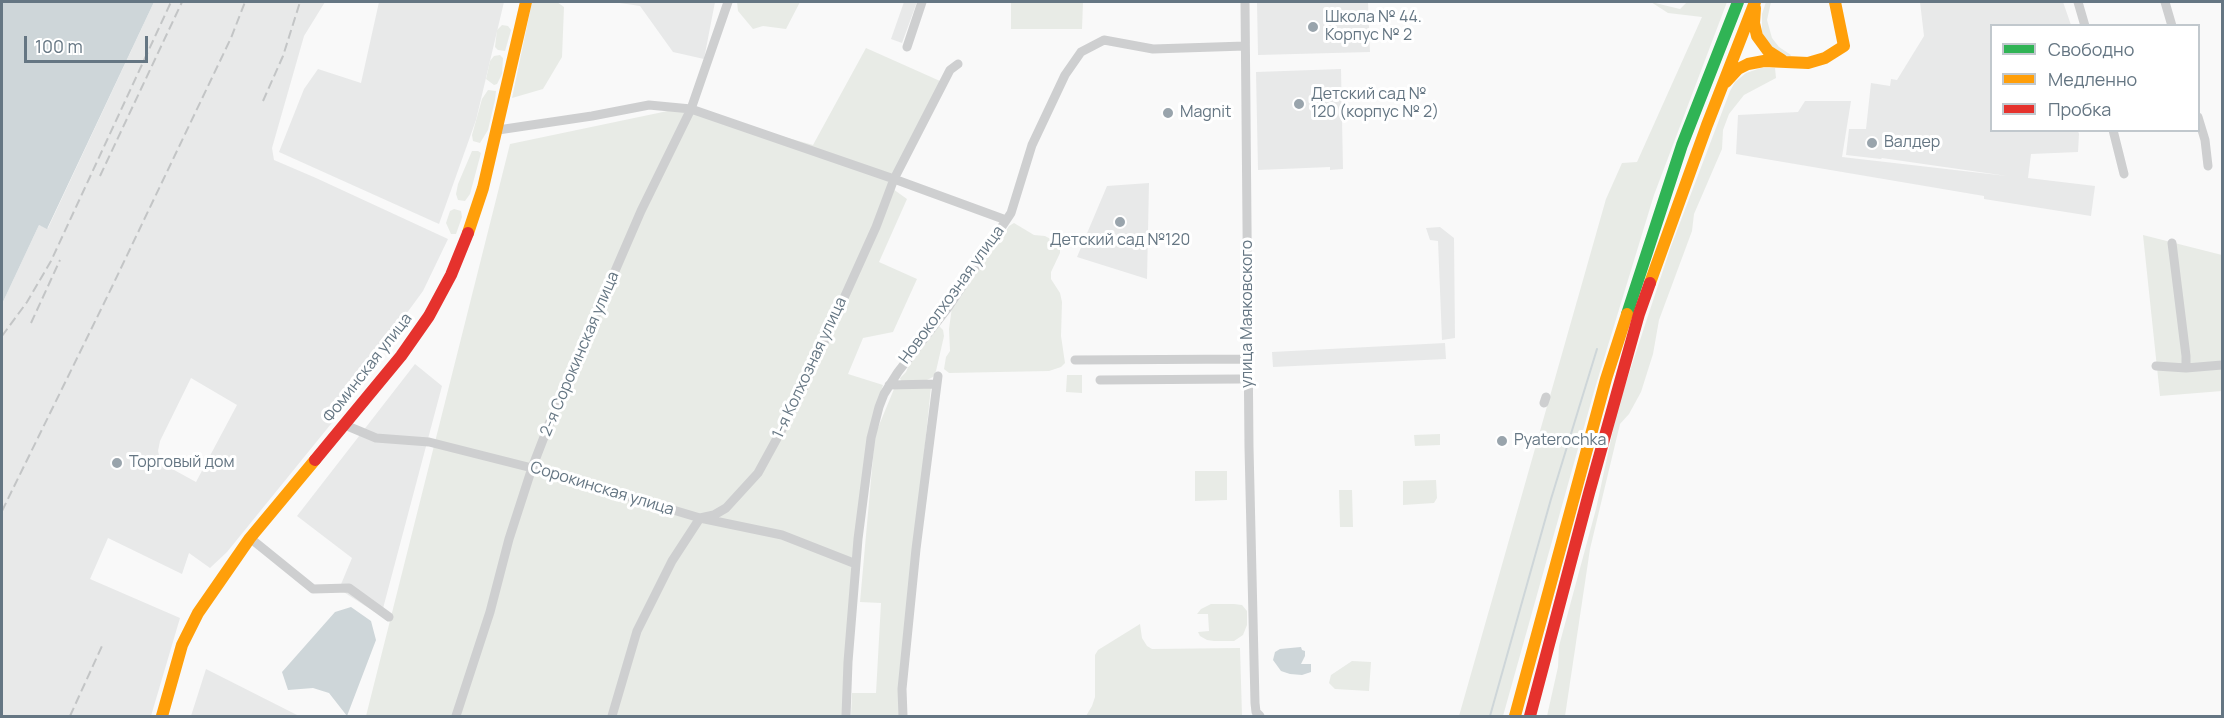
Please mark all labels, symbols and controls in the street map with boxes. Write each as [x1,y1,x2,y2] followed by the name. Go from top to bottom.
[1325,8,1422,46] place label: Школа № 44. Корпус № 2
[1306,20,1320,34] marker: Школа № 44. Корпус № 2
[27,24,152,62] scale bar
[1990,24,2200,132] legend
[35,34,83,58] text: 100 m
[2048,37,2134,61] text: Свободно
[2048,67,2137,91] text: Медленно
[1311,85,1439,123] place label: Детский сад № 120 (корпус № 2)
[1292,97,1306,111] marker: Детский сад № 120 (корпус № 2)
[2048,97,2111,121] text: Пробка
[1180,103,1231,123] place label: Magnit
[1161,106,1175,120] marker: Magnit
[1884,133,1940,153] place label: Валдер
[1865,136,1879,150] marker: Валдер
[1113,215,1127,229] marker: Детский сад №120
[895,222,1009,368] street label: Новоколхозная улица
[1050,231,1190,251] place label: Детский сад №120
[1238,240,1258,388] street label: улица Маяковского
[537,269,623,439] street label: 2-я Сорокинская улица
[769,294,851,442] street label: 1-я Колхозная улица
[319,310,417,426] street label: Фоминская улица
[1514,431,1606,451] place label: Pyaterochka
[1495,434,1509,448] marker: Pyaterochka
[129,453,235,473] place label: Торговый дом
[110,456,124,470] marker: Торговый дом
[528,458,676,520] street label: Сорокинская улица

